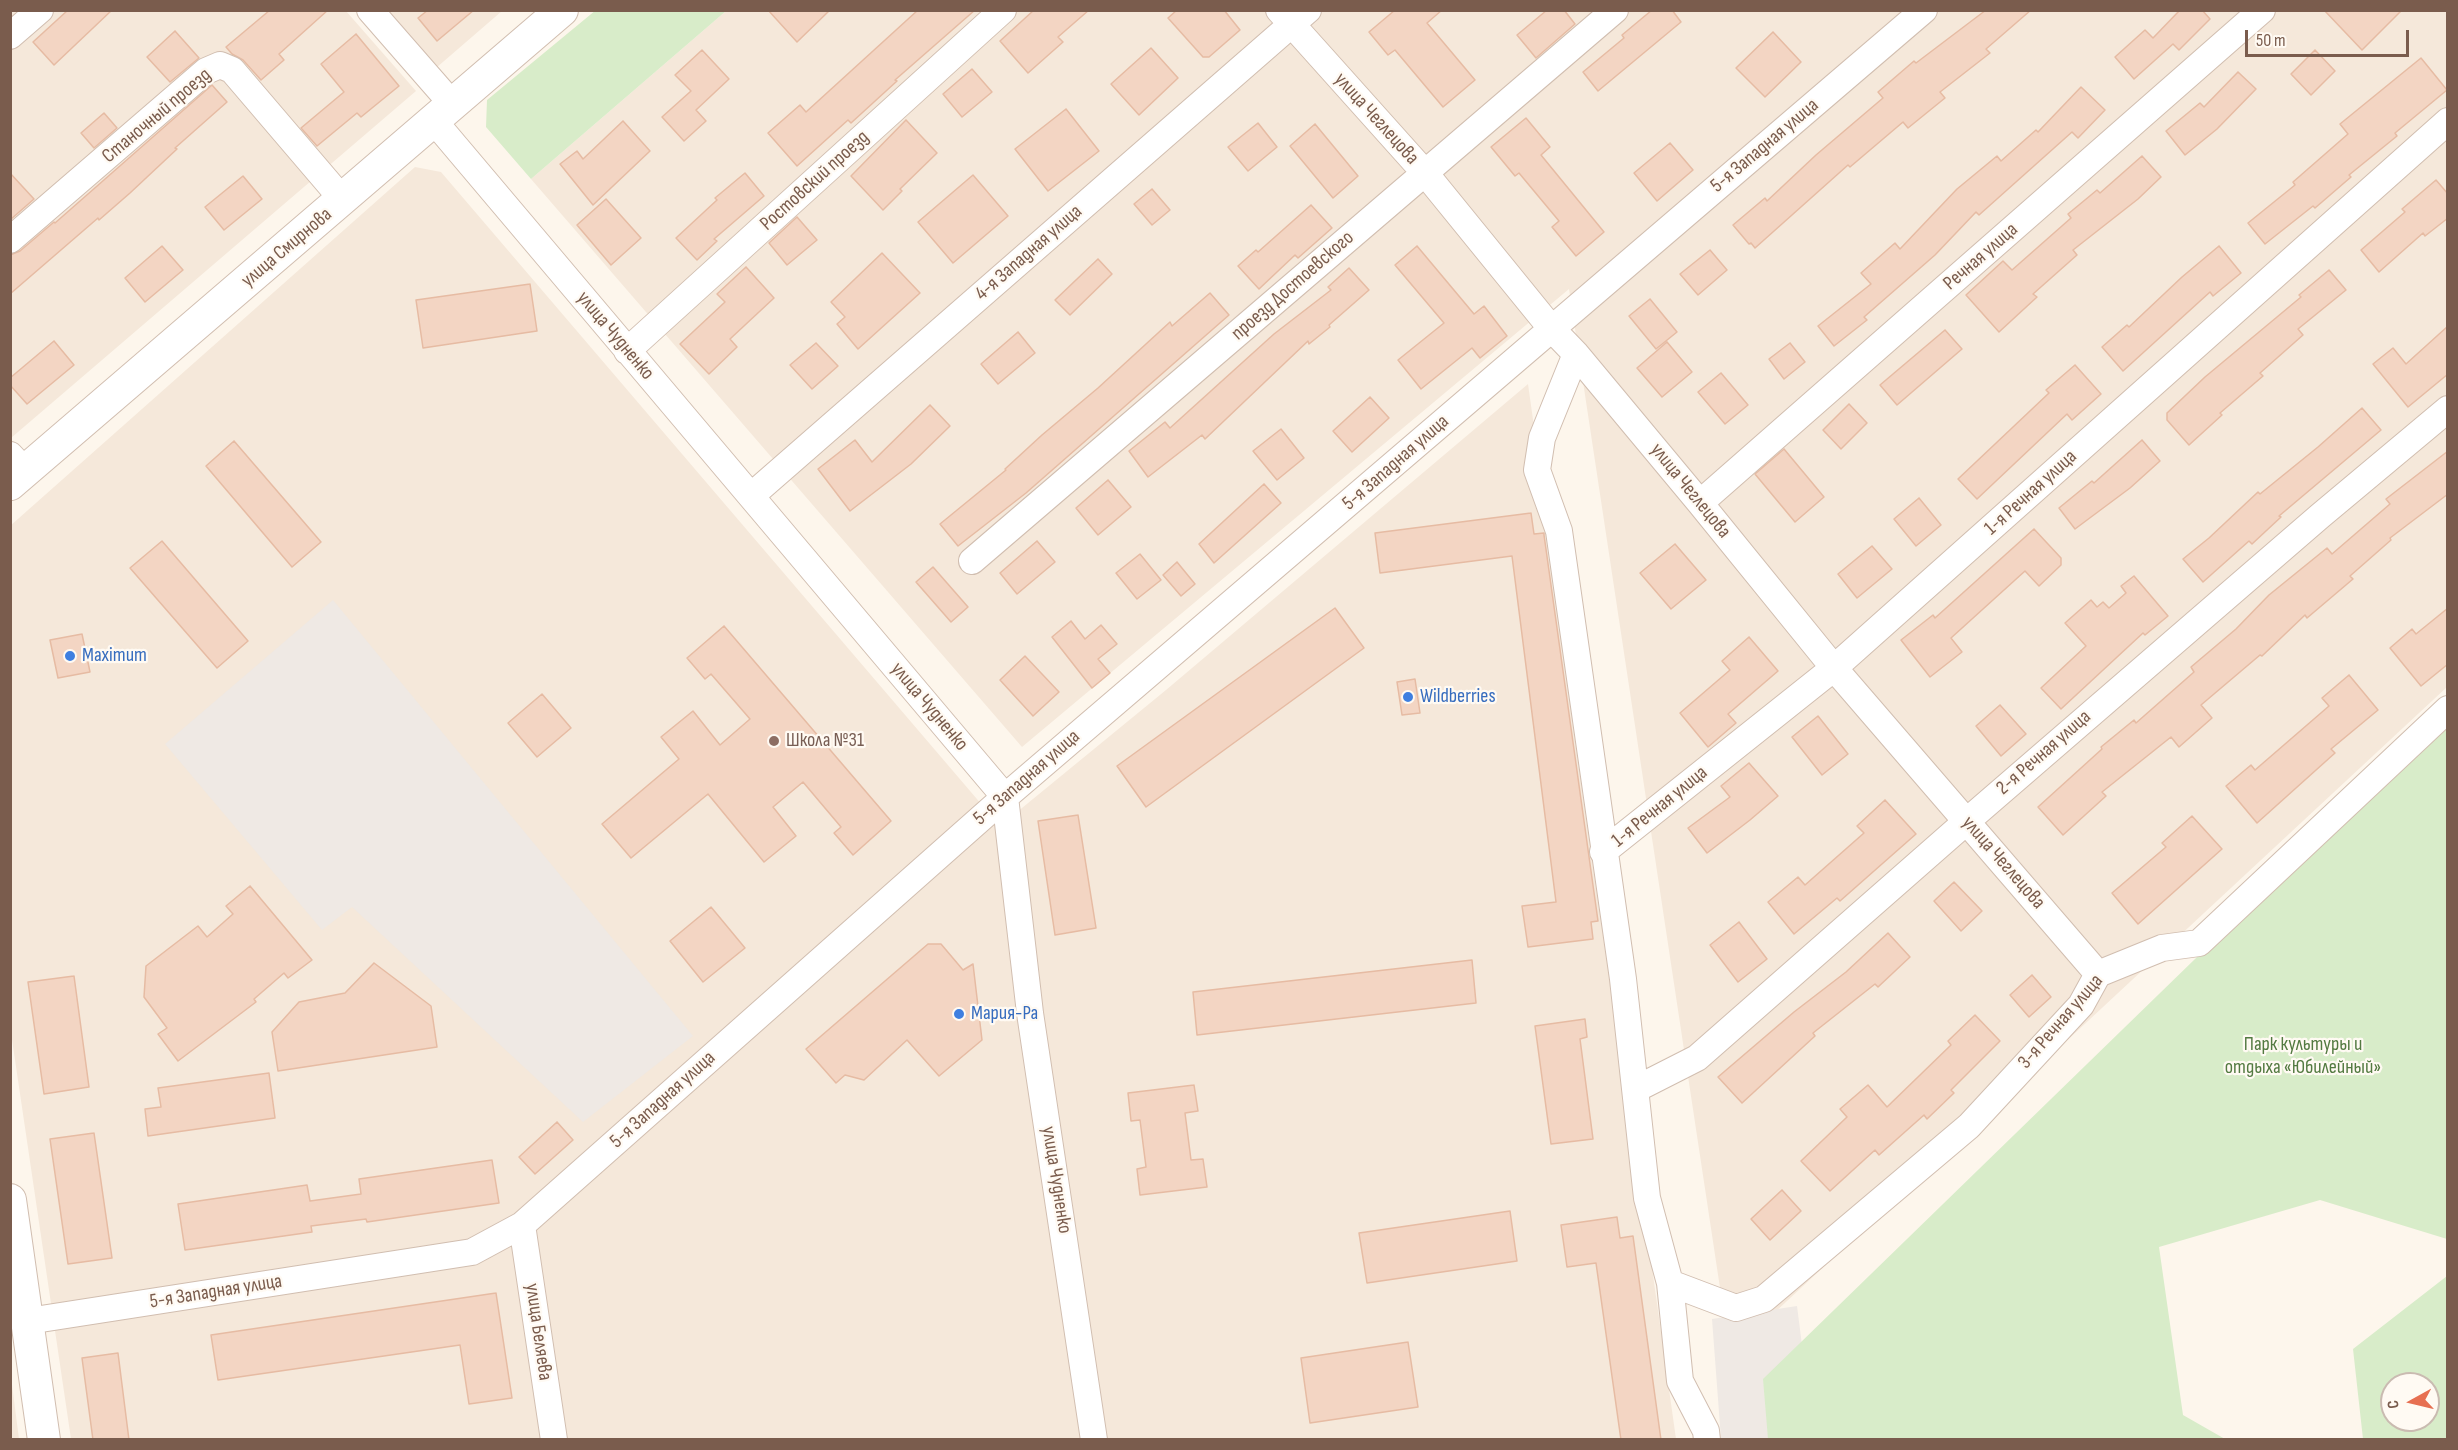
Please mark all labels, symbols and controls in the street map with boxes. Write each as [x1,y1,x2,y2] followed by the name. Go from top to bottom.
[2248,18,2412,56] scale bar
[2256,30,2286,51] text: 50 m
[98,63,216,169] street label: Станочный проезд
[1329,68,1423,170] street label: улица Чеглецова
[1706,94,1824,198] street label: 5-я Западная улица
[756,126,874,236] street label: Ростовский проезд
[971,200,1087,306] street label: 4-я Западная улица
[237,203,337,293] street label: улица Смирнова
[1939,218,2023,296] street label: Речная улица
[1227,226,1359,346] street label: проезд Достоевского
[571,287,659,385] street label: улица Чудненко
[1338,410,1454,516] street label: 5-я Западная улица
[1644,439,1736,543] street label: улица Чеглецова
[1980,445,2082,541] street label: 1-я Речная улица
[82,644,147,668] place label: Maximum
[63,649,77,663] marker: Maximum
[885,658,973,756] street label: улица Чудненко
[1420,685,1496,709] place label: Wildberries
[1401,690,1415,704] marker: Wildberries
[1992,705,2096,801] street label: 2-я Речная улица
[969,725,1085,831] street label: 5-я Западная улица
[786,729,864,753] place label: Школа №31
[767,734,781,748] marker: Школа №31
[1607,761,1713,853] street label: 1-я Речная улица
[1956,812,2050,914] street label: улица Чеглецова
[2013,970,2109,1074] street label: 3-я Речная улица
[971,1002,1038,1026] place label: Мария-Ра
[952,1007,966,1021] marker: Мария-Ра
[2225,1033,2381,1080] park label: Парк культуры и отдыха «Юбилейный»
[605,1046,721,1154] street label: 5-я Западная улица
[1036,1125,1076,1235] street label: улица Чудненко
[148,1270,284,1314] street label: 5-я Западная улица
[519,1282,557,1382] street label: улица Беляева
[2380,1372,2440,1432] north arrow
[2384,1399,2404,1410] text: С

